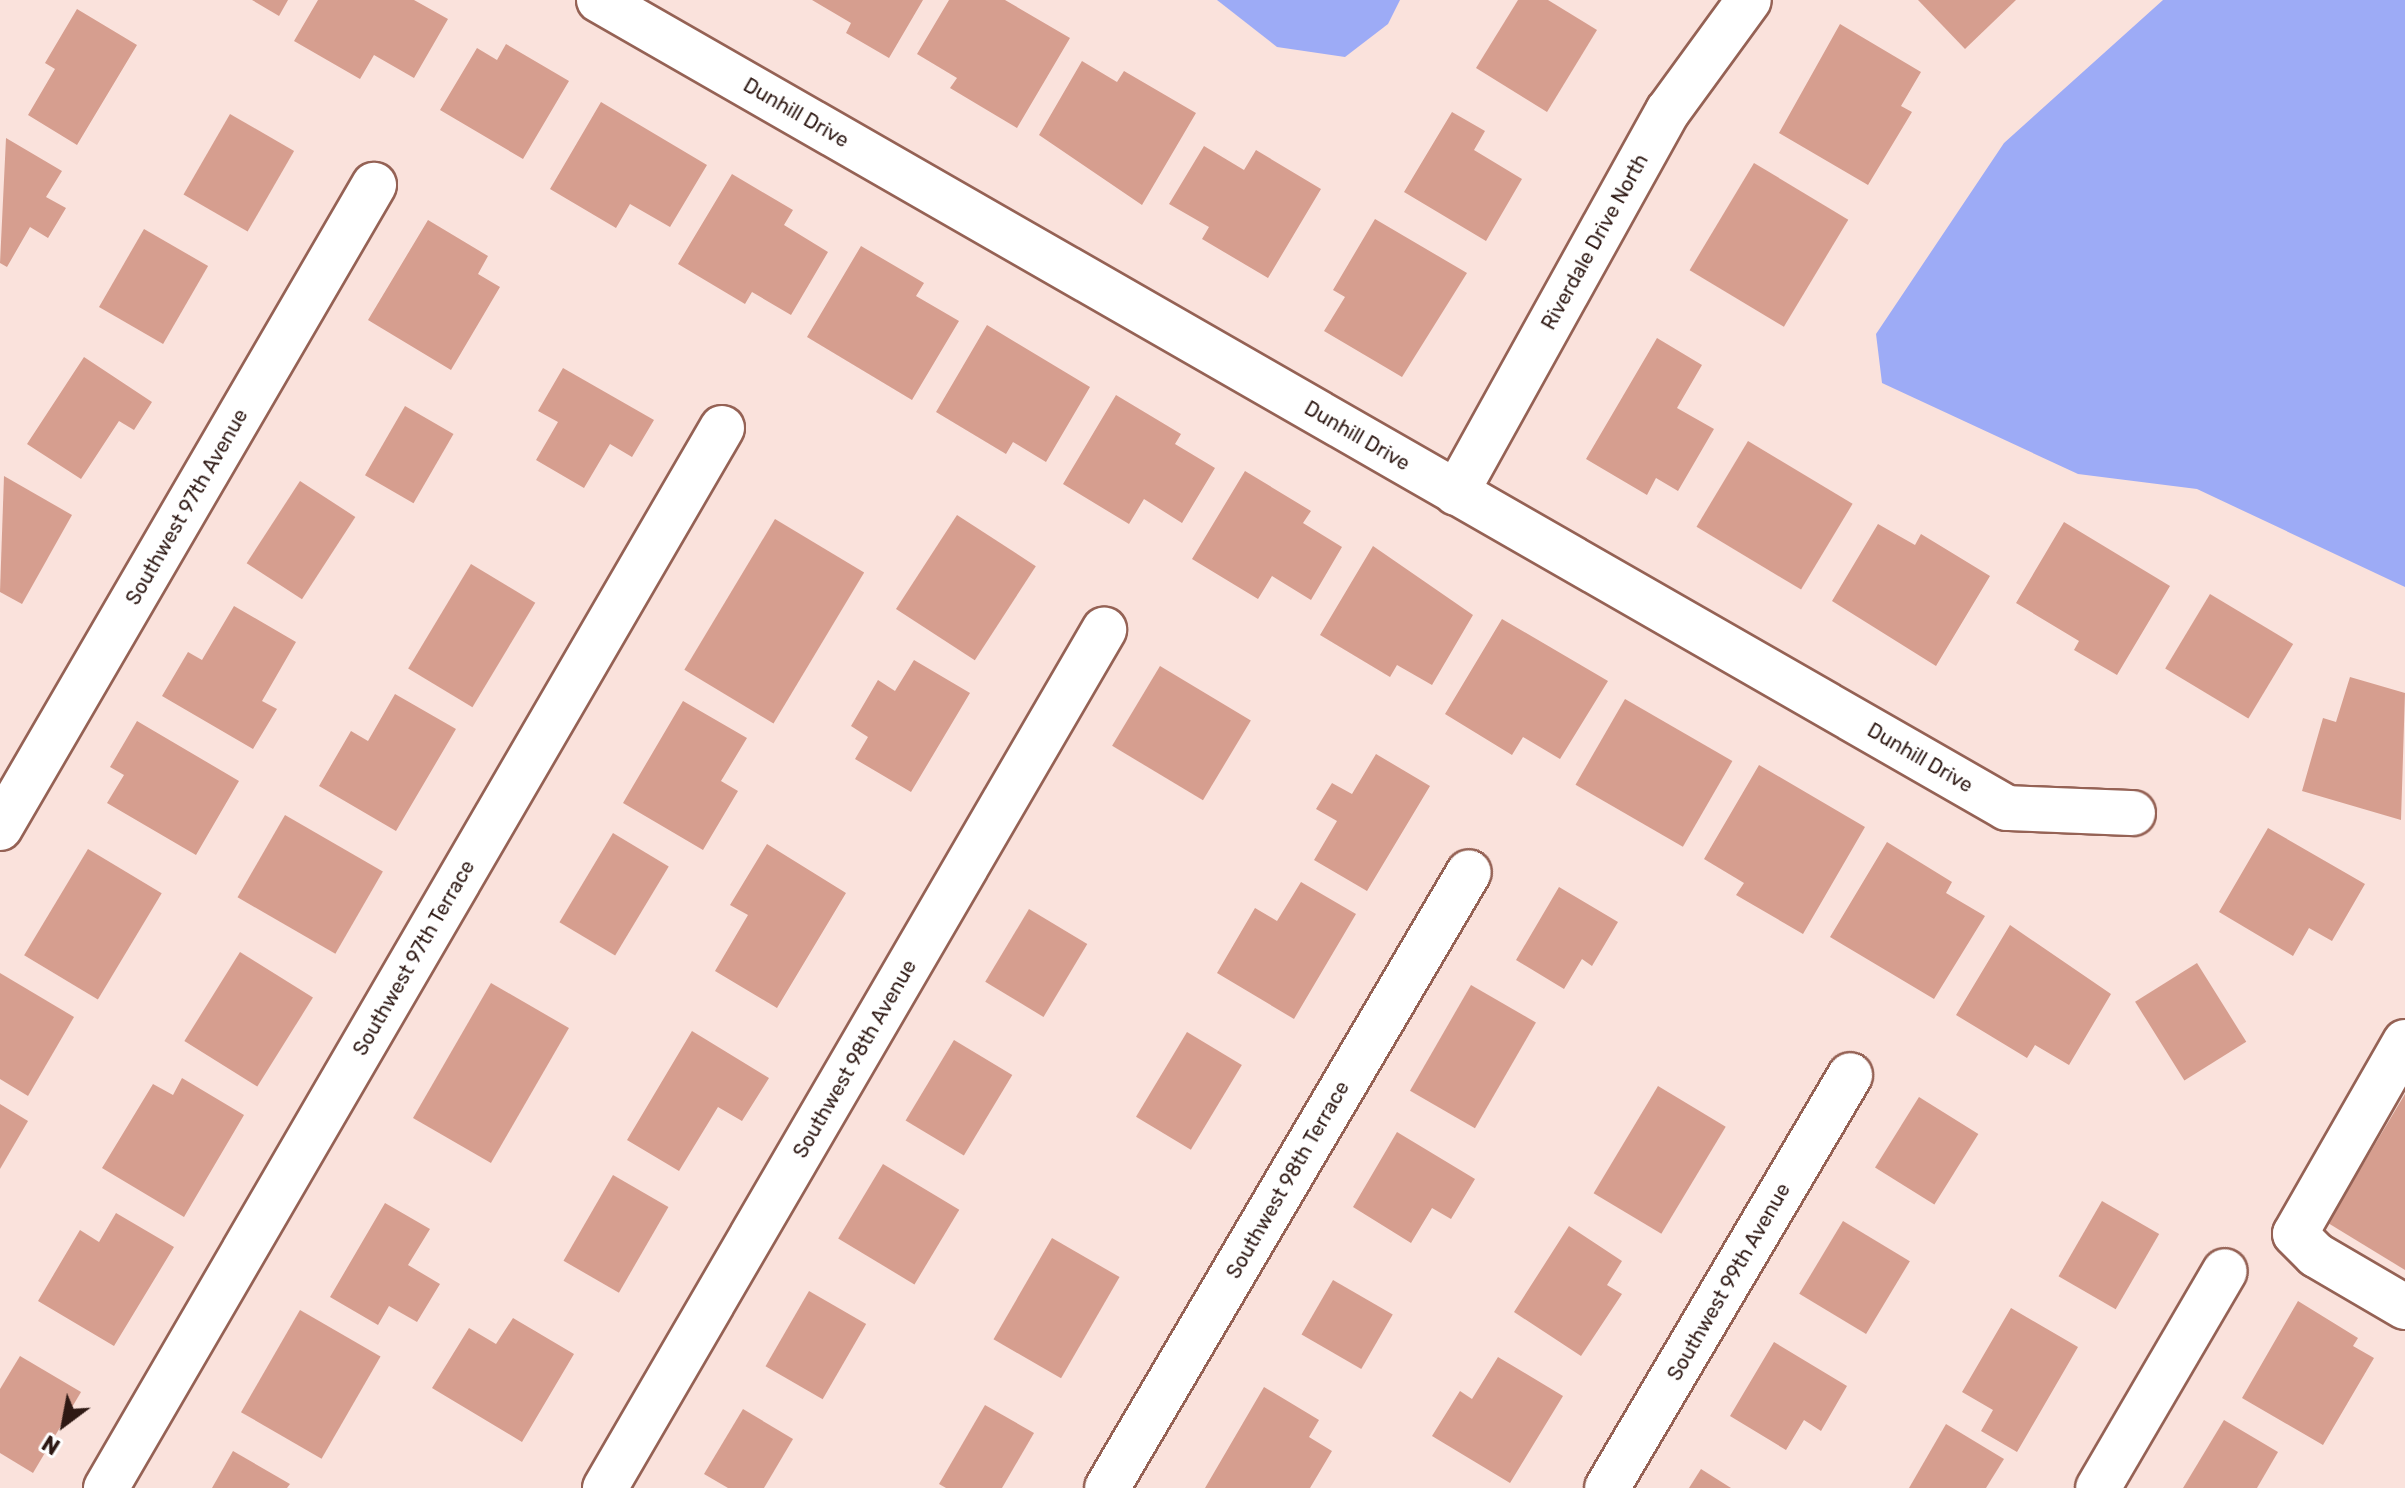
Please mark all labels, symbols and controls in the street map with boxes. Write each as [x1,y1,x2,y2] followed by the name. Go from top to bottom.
[739,73,853,153] street label: Dunhill Drive
[1537,150,1653,334] street label: Riverdale Drive North
[1300,396,1414,476] street label: Dunhill Drive
[121,405,253,609] street label: Southwest 97th Avenue
[1863,718,1977,798] street label: Dunhill Drive
[348,856,480,1060] street label: Southwest 97th Terrace
[788,955,922,1163] street label: Southwest 98th Avenue
[1222,1077,1354,1283] street label: Southwest 98th Terrace
[1663,1179,1795,1385] street label: Southwest 99th Avenue
[24,1384,104,1464] north arrow
[37,1429,65,1460] text: N

